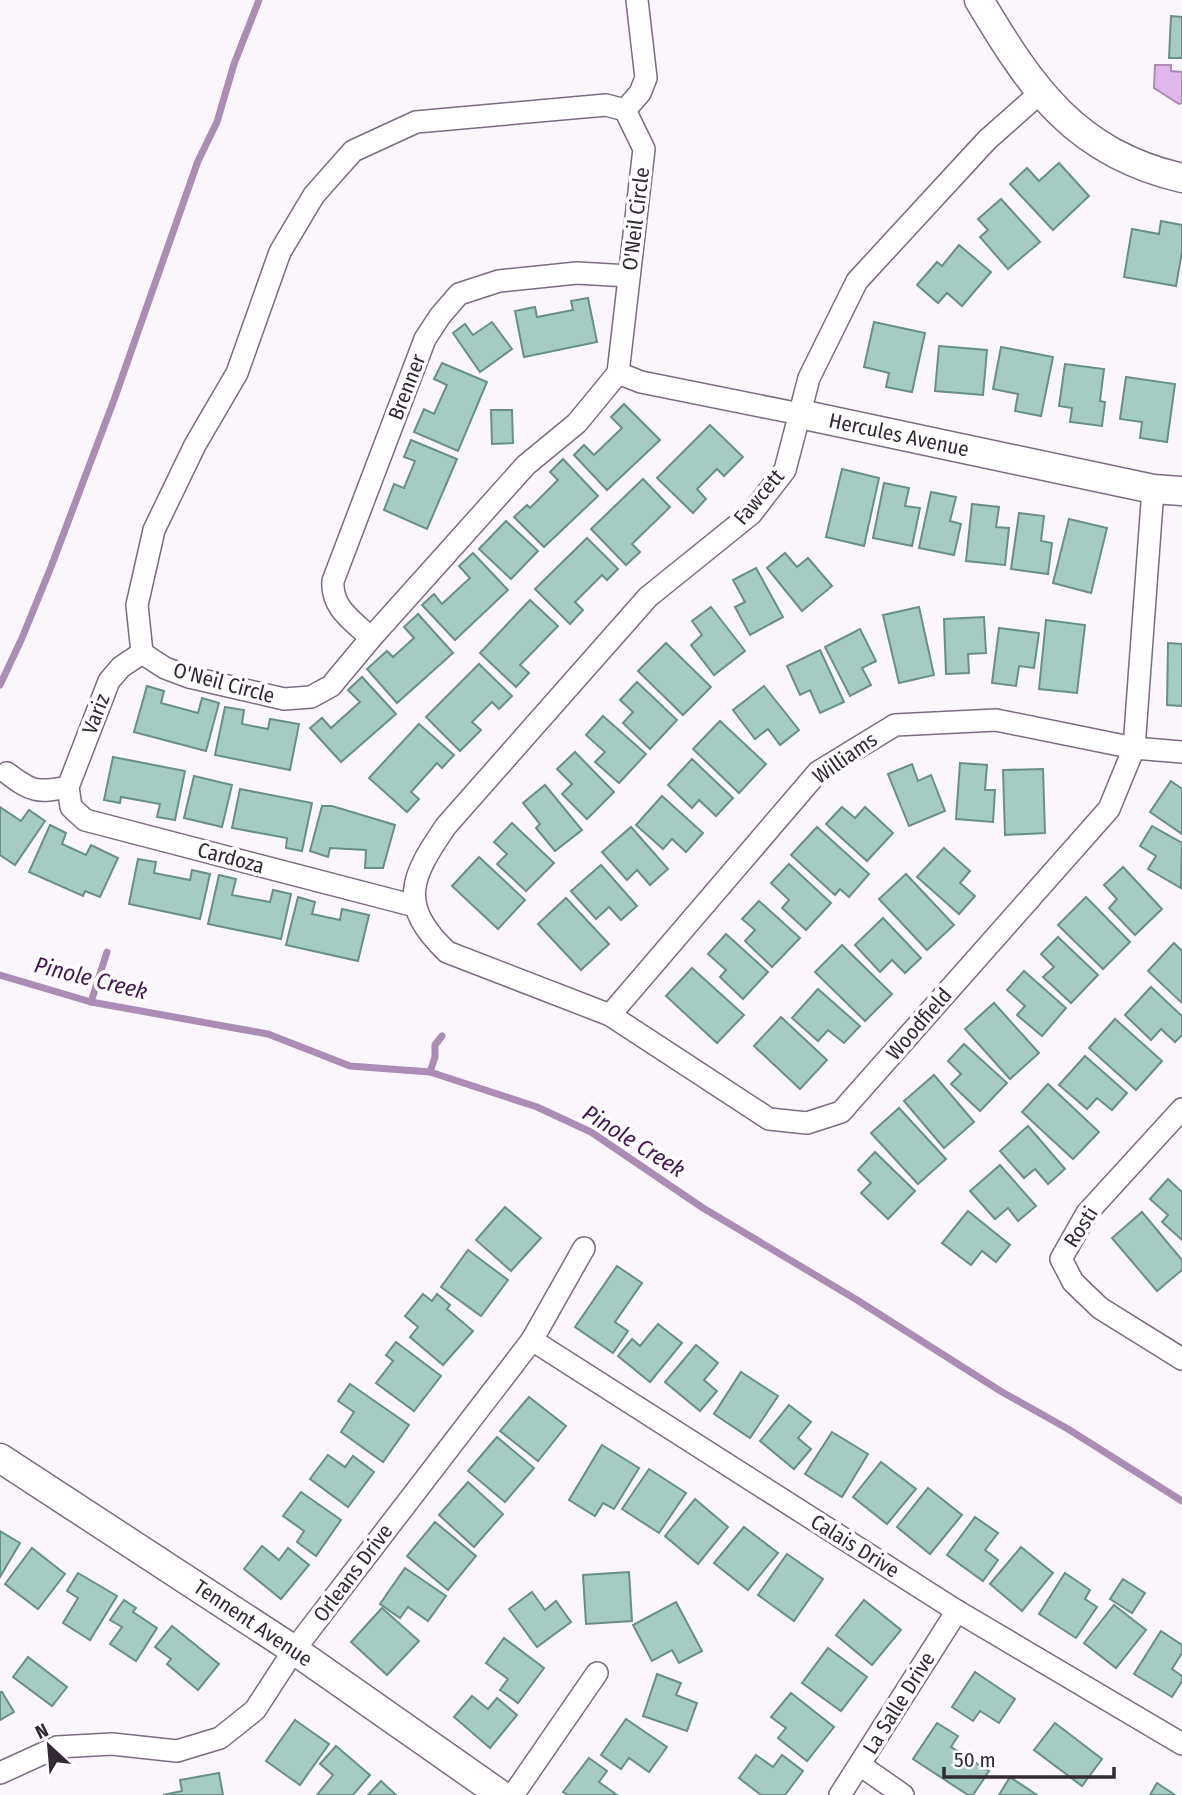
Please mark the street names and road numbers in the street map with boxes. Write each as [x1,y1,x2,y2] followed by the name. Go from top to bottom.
[617,166,655,272] street label: O'Neil Circle
[383,350,432,424] street label: Brenner
[827,407,971,463] street label: Hercules Avenue
[728,464,790,530] street label: Fawcett
[170,657,278,709] street label: O'Neil Circle
[77,690,115,738] street label: Variz
[808,726,882,790] street label: Williams
[195,837,267,879] street label: Cardoza
[881,983,957,1065] street label: Woodfield
[1058,1202,1104,1252] street label: Rosti
[806,1509,904,1583] street label: Calais Drive
[308,1519,398,1627] street label: Orleans Drive
[189,1574,317,1672] street label: Tennent Avenue
[857,1647,941,1759] street label: La Salle Drive

